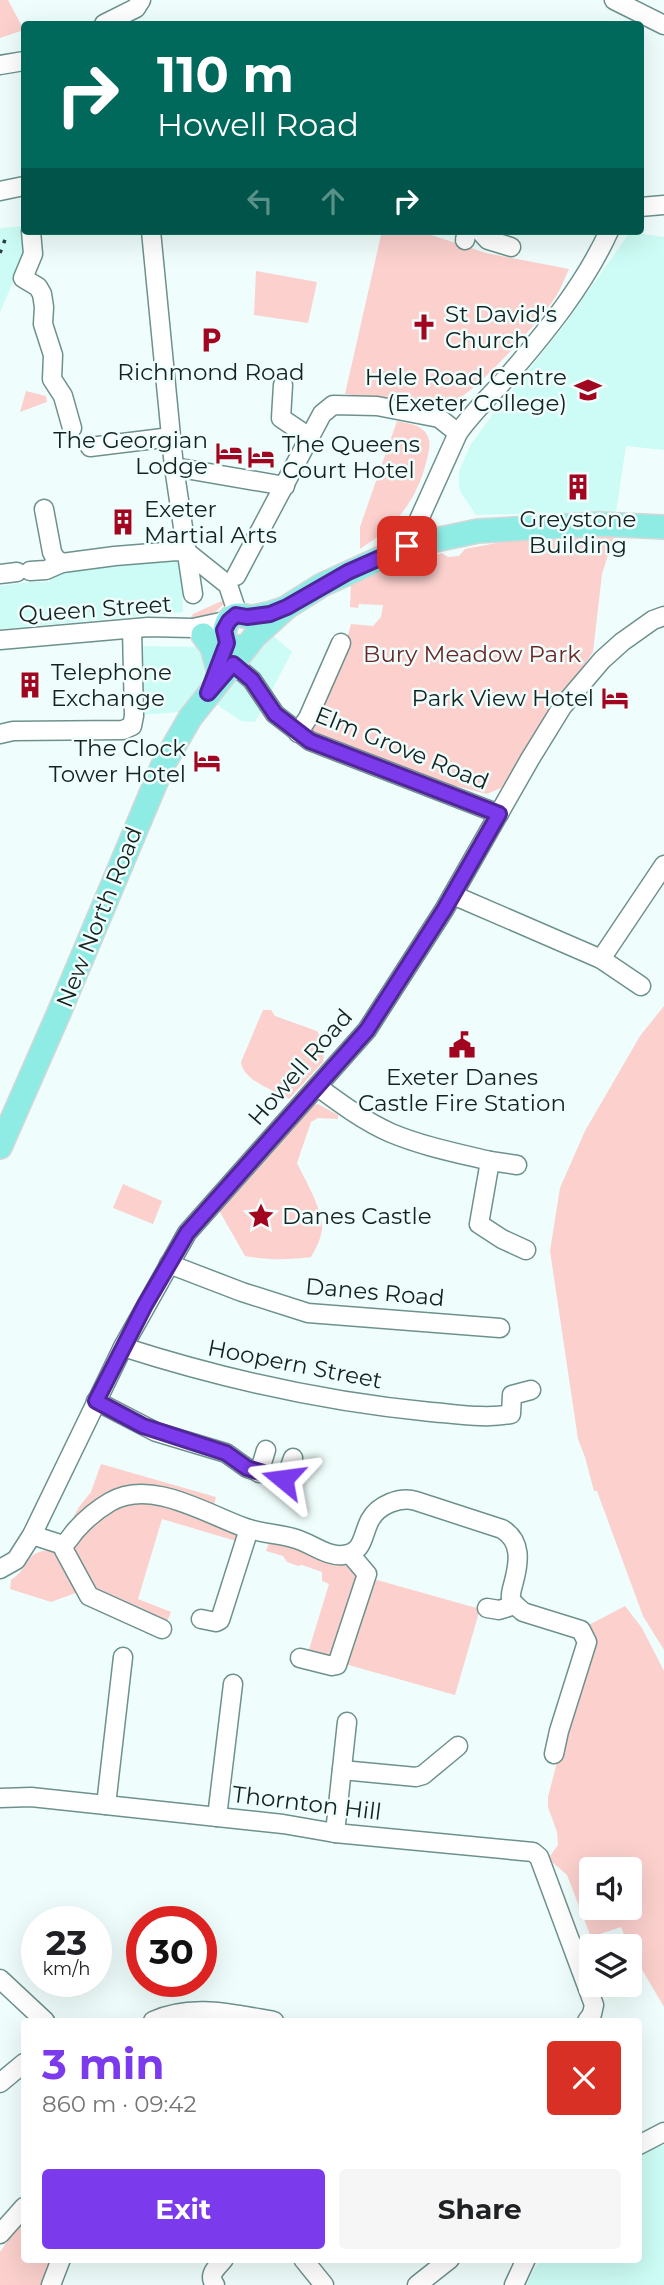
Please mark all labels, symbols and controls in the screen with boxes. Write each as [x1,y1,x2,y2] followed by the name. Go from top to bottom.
[157,45,294,104] text: 110 m
[42,49,133,140] icon: right
[157,105,359,144] text: Howell Road
[241,182,279,220] icon: left
[314,182,352,220] icon: ahead
[387,182,425,220] icon: right
[445,300,557,354] place label: St David's Church
[409,312,439,342] church icon: St David's Church
[196,325,226,355] parking icon: Richmond Road
[117,358,305,386] place label: Richmond Road
[365,363,567,417] place label: Hele Road Centre (Exeter College)
[573,375,603,405] school or university icon: Hele Road Centre (Exeter College)
[53,426,208,480] place label: The Georgian Lodge
[282,430,420,484] place label: The Queens Court Hotel
[214,438,244,468] hotel icon: The Georgian Lodge
[246,442,276,472] hotel icon: The Queens Court Hotel
[563,472,593,502] building icon: Greystone Building
[144,495,277,549] place label: Exeter Martial Arts
[520,505,636,559] place label: Greystone Building
[108,507,138,537] building icon: Exeter Martial Arts
[377,516,437,576] pin
[388,527,426,565] icon: arrive
[17,590,173,628] street label: Queen Street
[363,640,581,668] park label: Bury Meadow Park
[51,658,172,712] place label: Telephone Exchange
[15,670,45,700] building icon: Telephone Exchange
[600,683,630,713] hotel icon: Park View Hotel
[412,684,594,712] place label: Park View Hotel
[311,700,493,796] street label: Elm Grove Road
[49,734,186,788] place label: The Clock Tower Hotel
[192,746,222,776] hotel icon: The Clock Tower Hotel
[50,823,148,1011] street label: New North Road
[242,1003,358,1131] street label: Howell Road
[447,1030,477,1060] public building icon: Exeter Danes Castle Fire Station
[358,1063,566,1117] place label: Exeter Danes Castle Fire Station
[246,1201,276,1231] place icon: Danes Castle
[282,1202,432,1230] place label: Danes Castle
[304,1272,446,1312] street label: Danes Road
[205,1333,385,1395] street label: Hoopern Street
[246,1442,320,1516] position arrow
[231,1780,383,1826] street label: Thornton Hill
[579,1857,642,1997] map controls
[579,1857,642,1920] button: sound
[126,1906,217,1997] speed limit sign: 30
[46,1921,87,1964] text: 23
[579,1934,642,1997] button: layers
[42,1958,91,1980] text: km/h
[42,2038,164,2090] text: 3 min
[547,2041,621,2115] button: close
[42,2090,197,2118] text: 860 m · 09:42
[42,2169,325,2249] button: Exit
[339,2169,621,2249] button: Share

